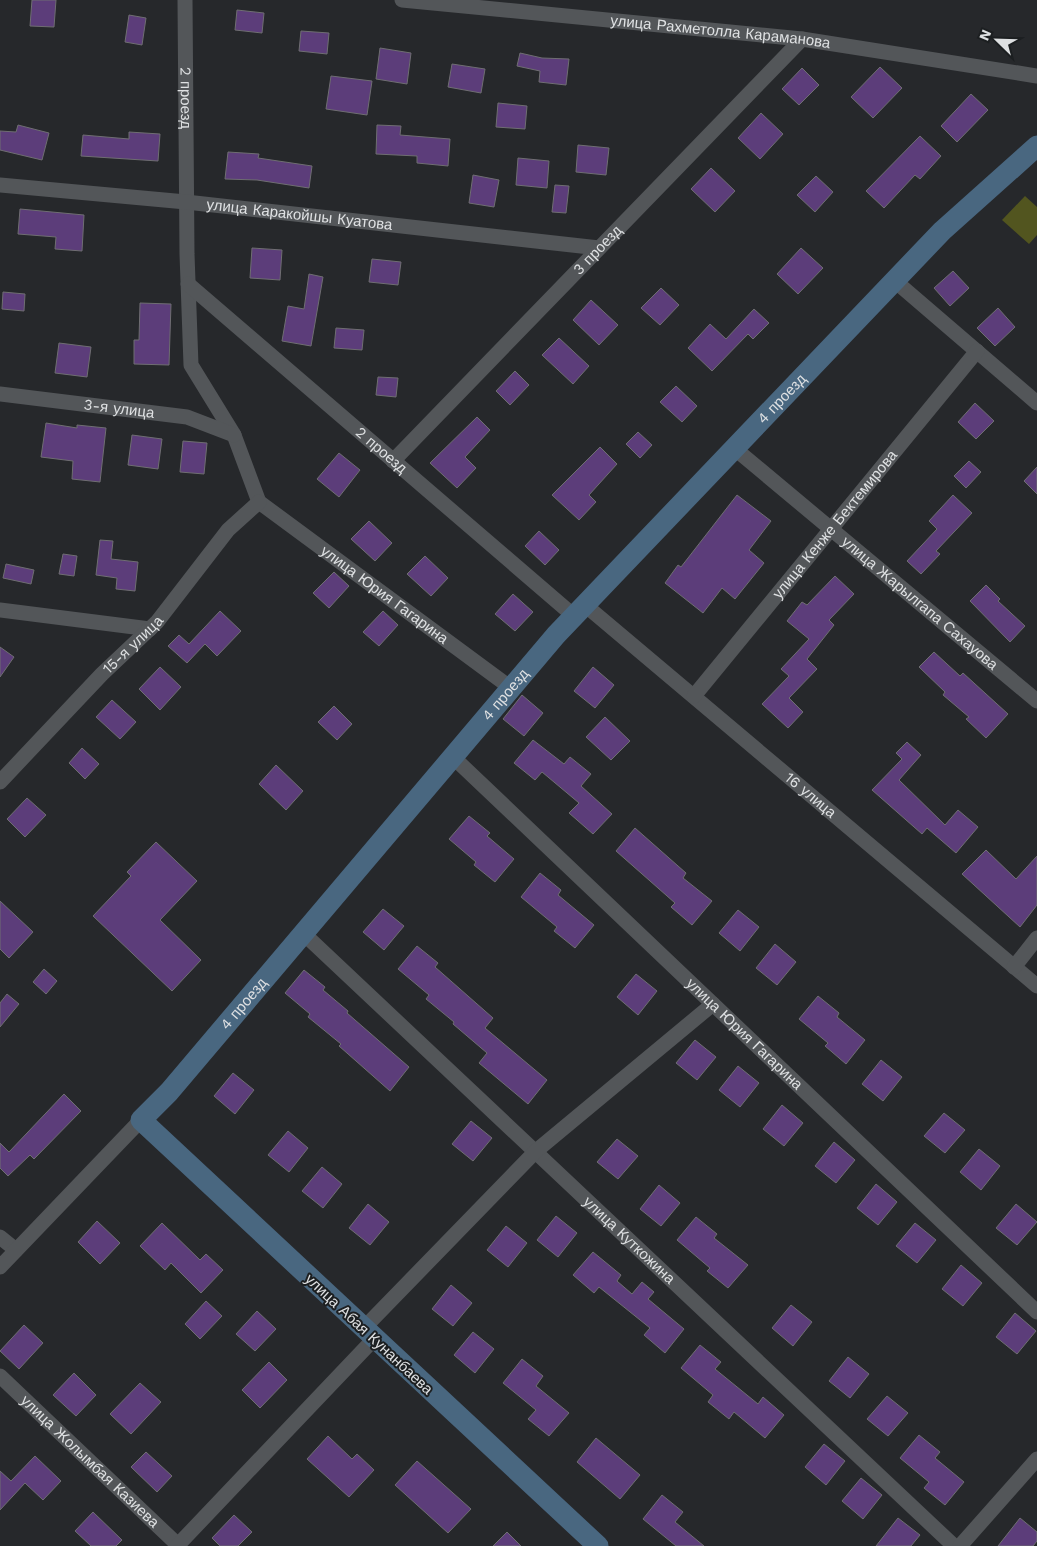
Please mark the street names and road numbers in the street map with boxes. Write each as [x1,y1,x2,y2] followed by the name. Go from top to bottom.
[610,11,832,52] street label: улица Рахметолла Караманова
[177,67,195,129] street label: 2 проезд
[206,195,394,234] street label: улица Каракойшы Куатова
[570,221,626,278] street label: 3 проезд
[754,370,810,428] street label: 4 проезд
[83,395,156,422] street label: 3-я улица
[352,423,411,477] street label: 2 проезд
[769,446,901,602] street label: улица Кенже Бектемирова
[838,533,1002,674] street label: улица Жарылгапа Сахауова
[317,542,452,648] street label: улица Юрия Гагарина
[99,612,168,678] street label: 15-я улица
[478,665,533,724] street label: 4 проезд
[781,768,840,822] street label: 16 улица
[217,974,271,1033] street label: 4 проезд
[682,974,807,1094] street label: улица Юрия Гагарина
[579,1193,679,1288] street label: улица Куткожина
[301,1270,437,1398] street label: улица Абая Кунанбаева
[17,1391,163,1532] street label: улица Жолымбая Казиева

